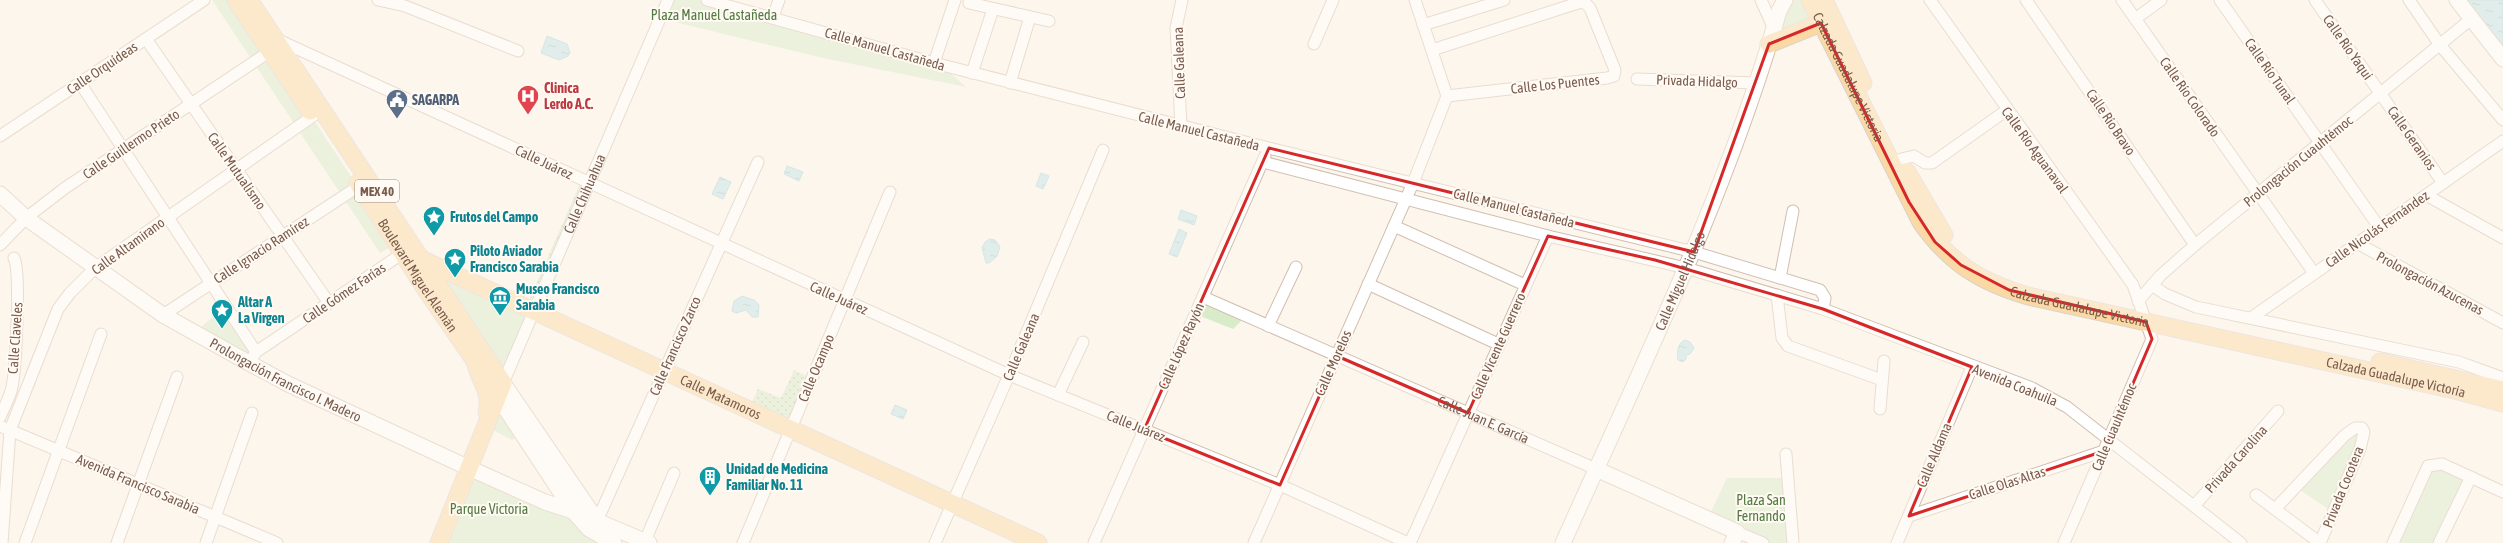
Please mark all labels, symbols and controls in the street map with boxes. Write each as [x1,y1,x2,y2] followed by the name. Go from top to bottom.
[651,7,777,23] park label: Plaza Manuel Castañeda
[1810,10,1887,144] street label: Calzada Guadalupe Victoria
[2320,11,2376,83] street label: Calle Río Yaqui
[823,24,947,74] street label: Calle Manuel Castañeda
[1170,27,1188,99] street label: Calle Galeana
[2242,35,2299,107] street label: Calle Río Tunal
[64,38,140,97] street label: Calle Orquídeas
[2157,54,2223,140] street label: Calle Río Colorado
[1510,71,1600,97] street label: Calle Los Puentes
[1656,72,1738,90] street label: Privada Hidalgo
[544,80,594,112] place label: Clinica Lerdo A.C.
[515,83,541,116] hospital icon: Clinica Lerdo A.C.
[2083,86,2139,158] street label: Calle Río Bravo
[384,87,410,120] public building icon: SAGARPA
[412,92,459,108] place label: SAGARPA
[2384,103,2440,173] street label: Calle Geranios
[1998,104,2072,196] street label: Calle Río Aguanaval
[80,106,182,182] street label: Calle Guillermo Prieto
[1137,108,1261,154] street label: Calle Manuel Castañeda
[2240,112,2356,210] street label: Prolongación Cuauhtémoc
[205,129,269,213] street label: Calle Mutualismo
[513,142,575,182] street label: Calle Juárez
[560,152,609,236] street label: Calle Chihuahua
[355,180,399,202] road number: MEX 40
[1452,185,1576,231] street label: Calle Manuel Castañeda
[2322,187,2432,271] street label: Calle Nicolás Fernández
[421,204,447,237] place icon: Frutos del Campo
[450,209,539,225] place label: Frutos del Campo
[210,213,312,287] street label: Calle Ignacio Ramírez
[88,214,168,278] street label: Calle Altamirano
[375,216,461,335] street label: Boulevard Miguel Alemán
[1652,229,1708,333] street label: Calle Miguel Hidalgo
[470,243,559,275] place label: Piloto Aviador Francisco Sarabia
[442,246,468,279] place icon: Piloto Aviador Francisco Sarabia
[2374,248,2486,318] street label: Prolongación Azucenas
[300,259,388,327] street label: Calle Gómez Farías
[808,278,870,318] street label: Calle Juárez
[516,281,600,313] place label: Museo Francisco Sarabia
[2008,283,2151,330] street label: Calzada Guadalupe Victoria
[487,284,513,317] museum icon: Museo Francisco Sarabia
[1467,290,1529,402] street label: Calle Vicente Guerrero
[237,294,285,326] place label: Altar A La Virgen
[646,294,704,398] street label: Calle Francisco Zarco
[209,297,235,330] place icon: Altar A La Virgen
[1155,300,1207,392] street label: Calle López Rayón
[5,302,25,374] street label: Calle Claveles
[1000,311,1042,383] street label: Calle Galeana
[1311,328,1355,398] street label: Calle Morelos
[795,332,837,404] street label: Calle Ocampo
[207,335,364,425] street label: Prolongación Francisco I. Madero
[2325,354,2467,401] street label: Calzada Guadalupe Victoria
[1970,361,2060,409] street label: Avenida Coahuila
[678,372,764,423] street label: Calle Matamoros
[2088,380,2140,473] street label: Calle Cuauhtémoc
[1435,393,1532,447] street label: Calle Juan E. García
[1104,407,1168,445] street label: Calle Juárez
[1913,420,1955,490] street label: Calle Aldama
[2202,422,2270,496] street label: Privada Carolina
[2319,444,2367,530] street label: Privada Cocotera
[74,451,202,517] street label: Avenida Francisco Sarabia
[726,461,829,493] place label: Unidad de Medicina Familiar No. 11
[1967,463,2047,503] street label: Calle Olas Altas
[697,464,723,497] building icon: Unidad de Medicina Familiar No. 11
[1736,492,1786,524] park label: Plaza San Fernando
[450,501,528,517] park label: Parque Victoria

